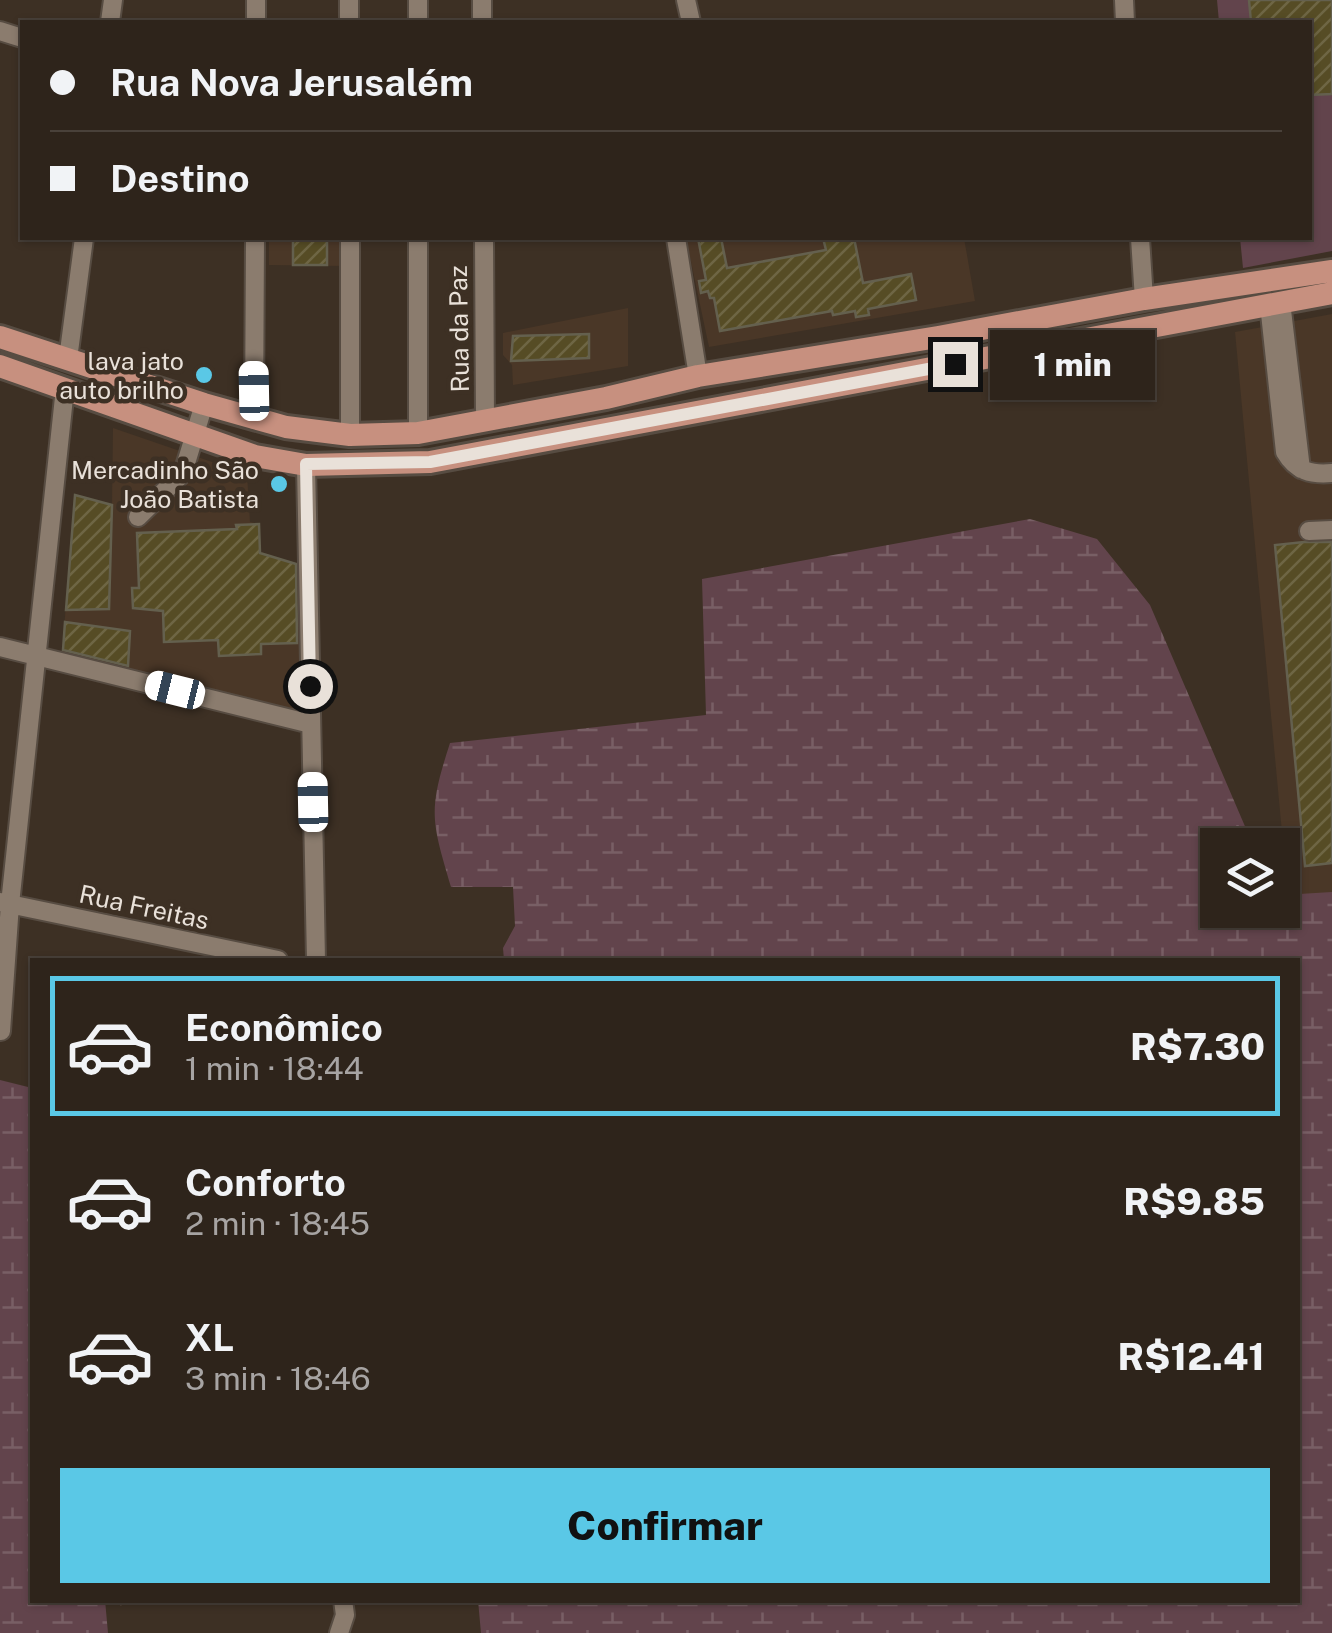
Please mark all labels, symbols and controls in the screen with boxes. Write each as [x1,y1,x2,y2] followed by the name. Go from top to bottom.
[110,60,473,105] text: Rua Nova Jerusalém
[110,156,250,201] text: Destino
[443,265,475,393] street label: Rua da Paz
[990,329,1155,399] callout: 1 min
[933,342,978,387] route end
[59,346,184,405] place label: lava jato auto brilho
[1033,346,1112,383] text: 1 min
[238,361,270,421] car
[193,364,215,386] marker: lava jato auto brilho
[71,455,259,514] place label: Mercadinho São João Batista
[268,473,290,495] marker: Mercadinho São João Batista
[288,664,333,709] route start
[142,668,208,712] car
[297,772,329,832] car
[1200,828,1300,928] map controls
[1200,828,1300,928] button: layers
[76,879,212,935] street label: Rua Freitas
[65,1001,155,1091] icon: car
[185,1005,383,1050] text: Econômico
[1130,1024,1265,1069] text: R$7.30
[185,1050,364,1087] text: 1 min · 18:44
[65,1156,155,1246] icon: car
[185,1160,346,1205] text: Conforto
[1123,1179,1265,1224] text: R$9.85
[185,1205,370,1242] text: 2 min · 18:45
[65,1311,155,1401] icon: car
[185,1315,234,1360] text: XL
[1118,1334,1265,1379] text: R$12.41
[185,1360,371,1397] text: 3 min · 18:46
[60,1468,1270,1583] button: Confirmar

